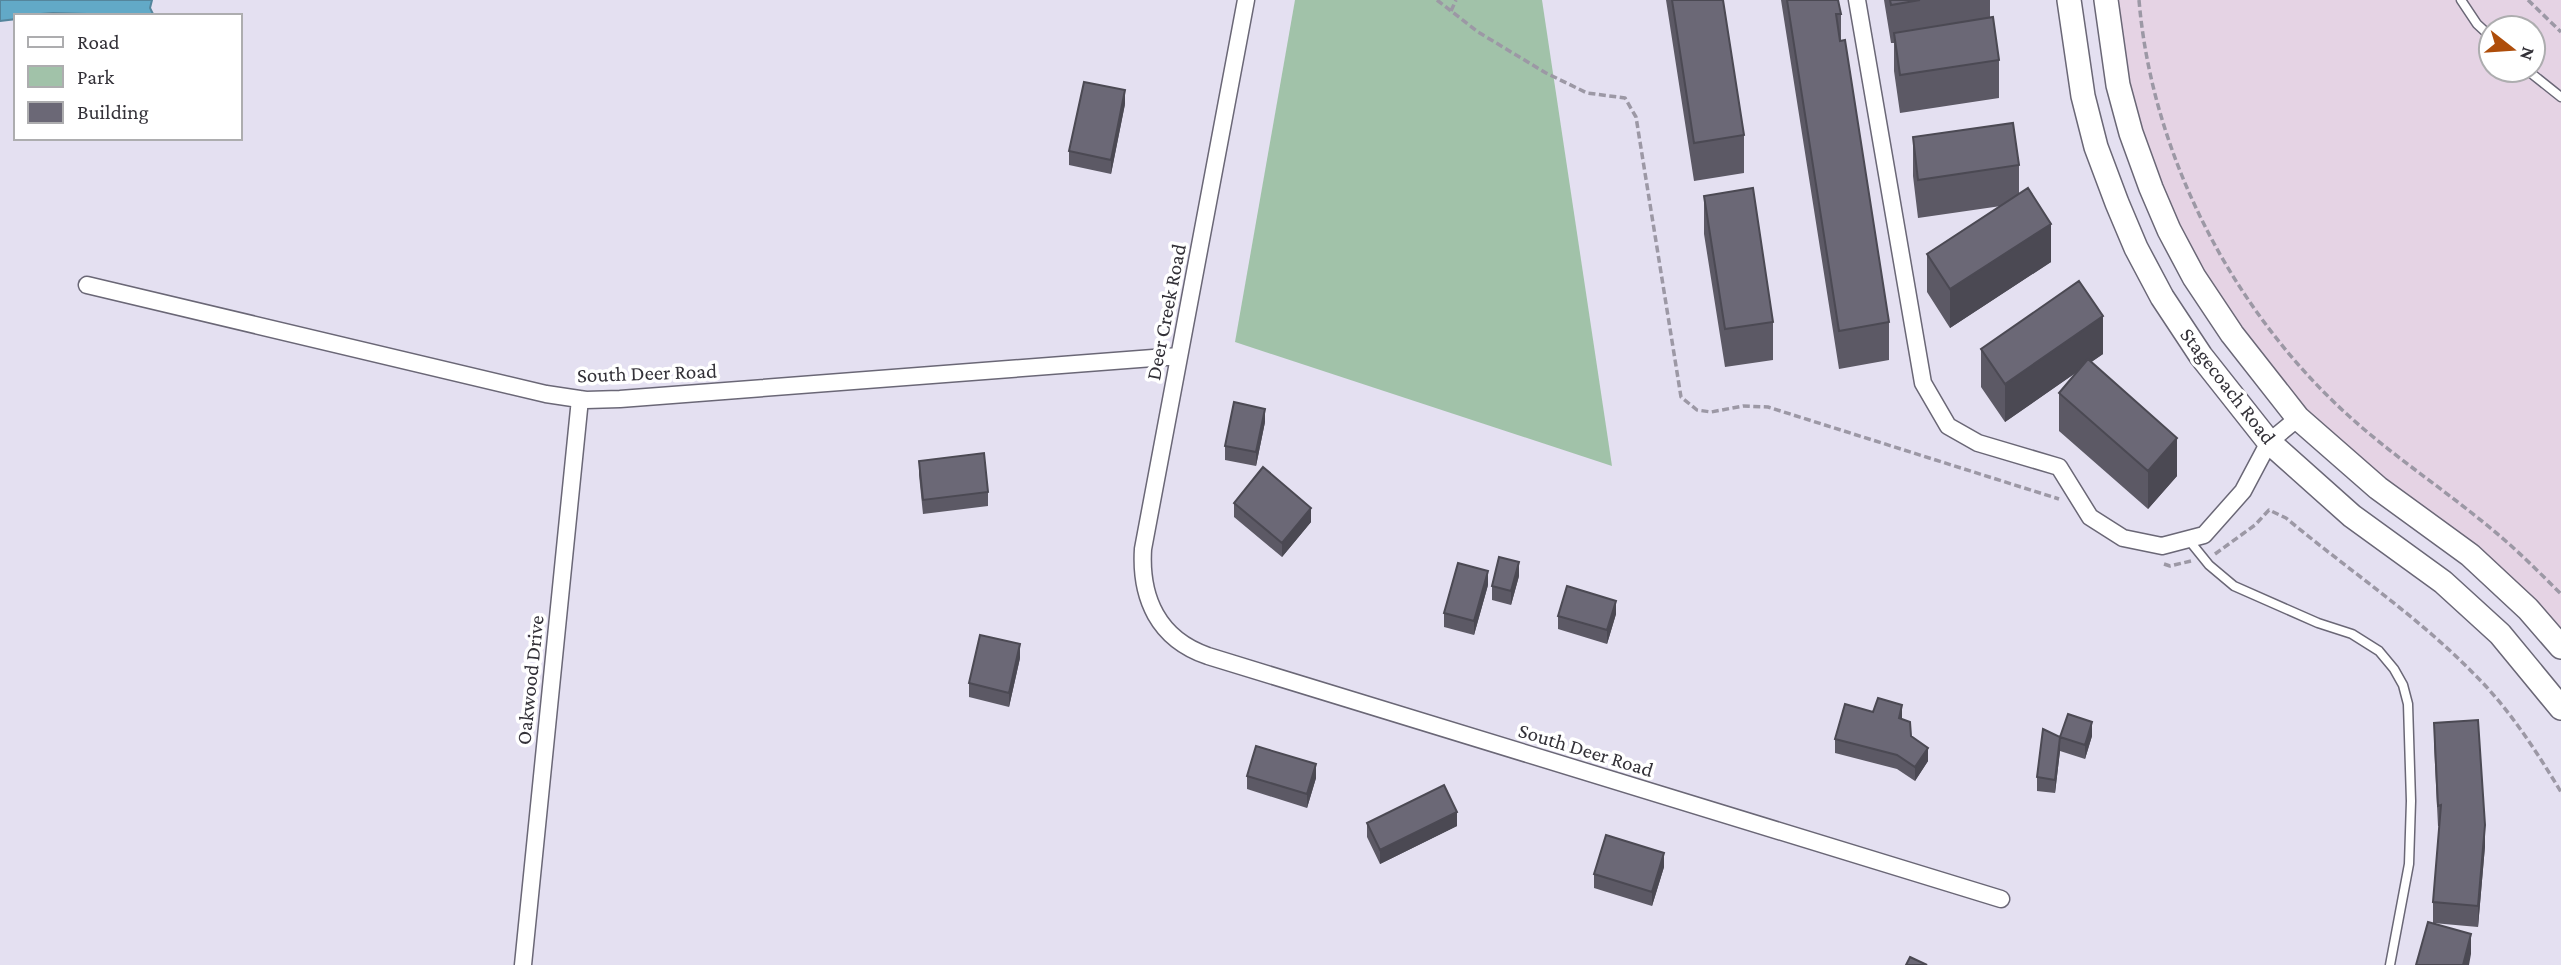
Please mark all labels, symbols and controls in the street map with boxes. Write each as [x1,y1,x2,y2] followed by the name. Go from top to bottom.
[14,14,242,140] legend
[2477,14,2547,84] north arrow
[77,30,120,54] text: Road
[2516,45,2540,63] text: N
[77,65,114,89] text: Park
[77,100,149,124] text: Building
[1141,242,1191,382] street label: Deer Creek Road
[2175,323,2281,449] street label: Stagecoach Road
[577,359,717,387] street label: South Deer Road
[511,614,549,746] street label: Oakwood Drive
[1516,718,1656,782] street label: South Deer Road

